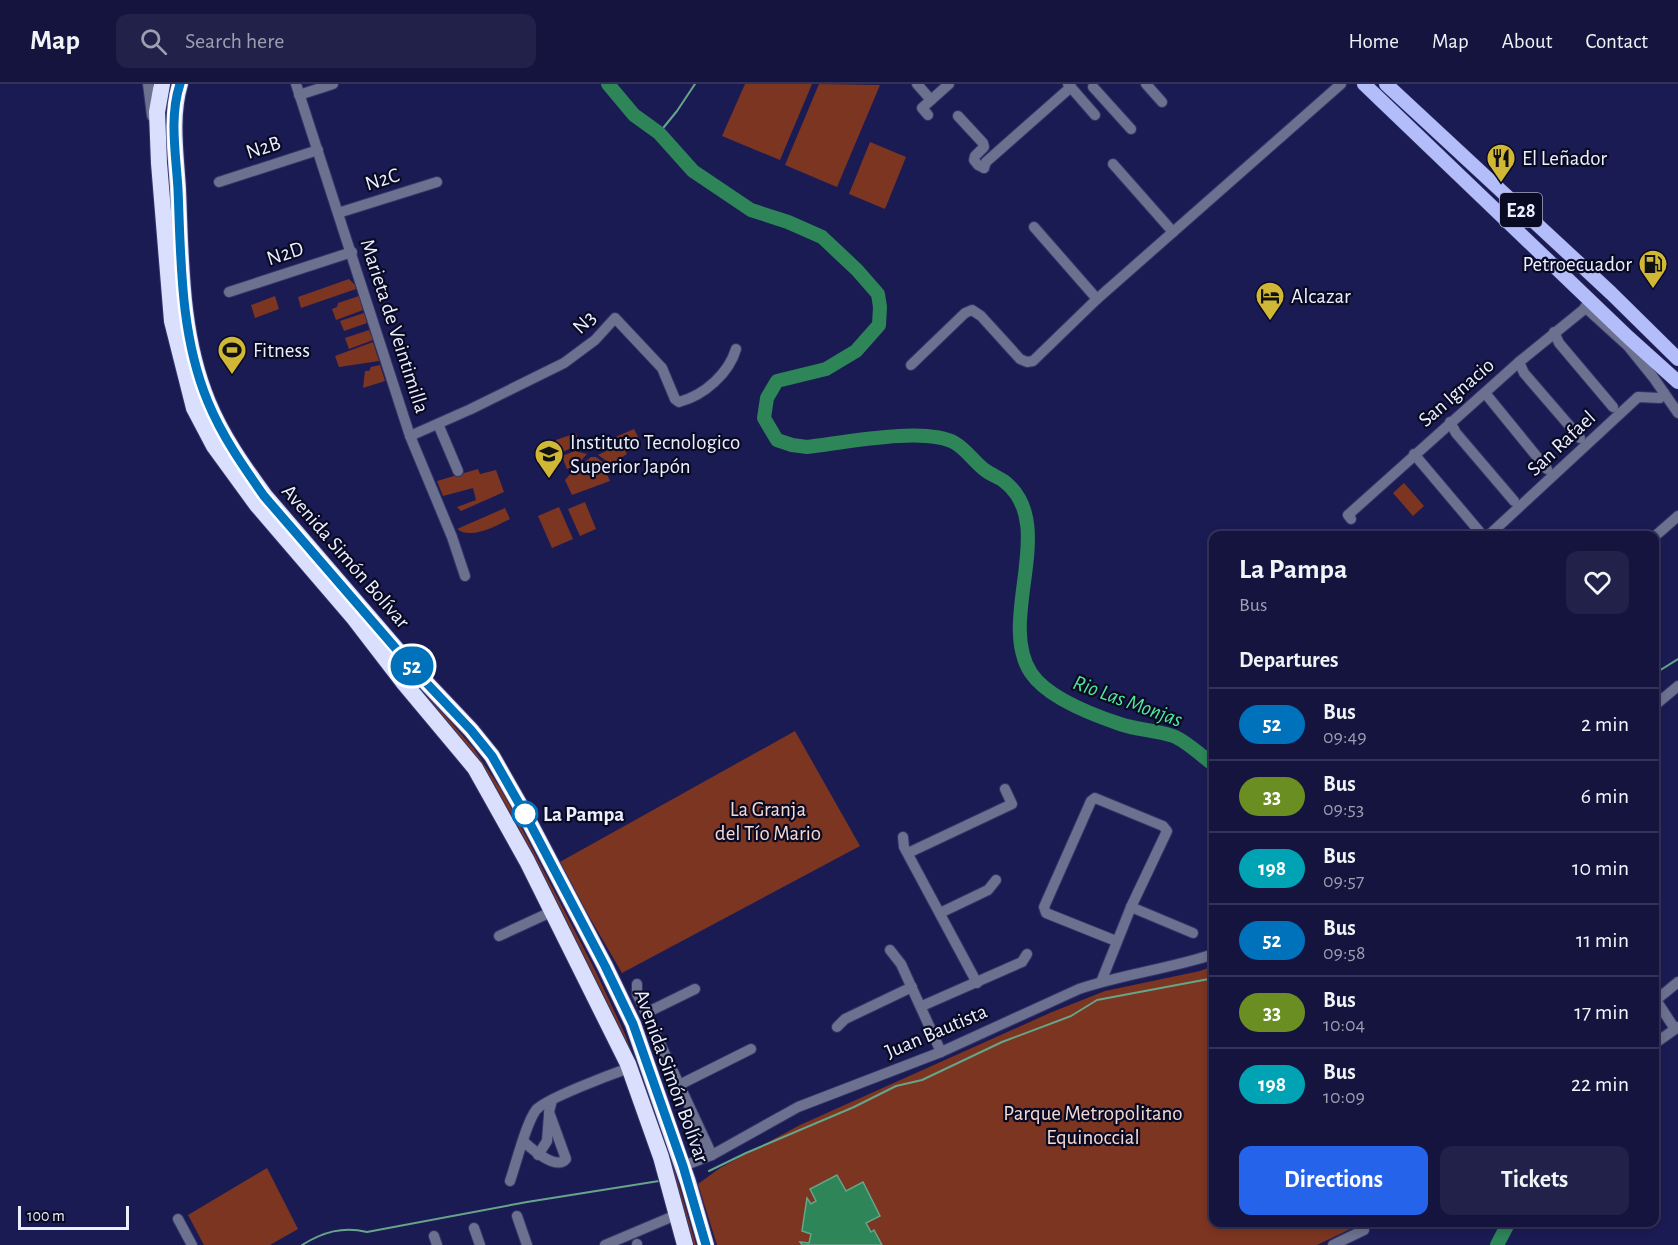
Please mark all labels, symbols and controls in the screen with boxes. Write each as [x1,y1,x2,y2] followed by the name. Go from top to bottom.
[116,14,536,68] search box
[137,25,170,58] icon: search
[30,27,80,55] text: Map
[185,30,284,52] text: Search here
[1348,31,1399,52] text: Home
[1432,31,1469,52] text: Map
[1502,31,1552,52] text: About
[1585,31,1648,52] text: Contact
[243,132,283,163] street label: N2B
[1485,142,1517,184] restaurant icon: El Leñador
[1522,148,1607,169] place label: El Leñador
[362,164,402,195] street label: N2C
[1500,193,1542,227] road number: E28
[356,237,433,416] street label: Marieta de Veintimilla
[264,238,306,269] street label: N2D
[1637,248,1669,290] fuel station icon: Petroecuador
[1523,254,1632,275] place label: Petroecuador
[1254,280,1286,322] hotel icon: Alcazar
[1291,286,1351,307] place label: Alcazar
[569,307,600,338] street label: N3
[216,334,248,376] sports icon: Fitness
[253,340,310,361] place label: Fitness
[1414,354,1498,431] street label: San Ignacio
[1523,407,1599,480] street label: San Rafael
[570,432,740,477] place label: Instituto Tecnologico Superior Japón
[533,438,565,480] school or university icon: Instituto Tecnologico Superior Japón
[278,481,414,632] street label: Avenida Simón Bolívar
[1566,551,1629,614] button: heart
[1239,556,1348,584] text: La Pampa
[1239,595,1267,615] text: Bus
[385,646,439,686] line badge: 52
[1239,649,1339,671] text: Departures
[403,656,421,677] text: 52
[1070,671,1185,731] water label: Rio Las Monjas
[1323,701,1356,723] text: Bus
[1581,713,1629,735] text: 2 min
[1263,714,1281,735] text: 52
[1323,727,1367,747] text: 09:49
[1323,773,1356,795] text: Bus
[1581,785,1629,807] text: 6 min
[1263,786,1281,807] text: 33
[715,799,821,844] park label: La Granja del Tío Mario
[1323,799,1364,819] text: 09:53
[512,801,538,827] marker: La Pampa
[543,804,624,825] place label: La Pampa
[1323,845,1356,867] text: Bus
[1572,857,1629,879] text: 10 min
[1258,858,1286,879] text: 198
[1323,871,1364,891] text: 09:57
[1323,917,1356,939] text: Bus
[1576,929,1629,951] text: 11 min
[1263,930,1281,951] text: 52
[1323,943,1365,963] text: 09:58
[630,987,713,1166] street label: Avenida Simón Bolívar
[1323,989,1356,1011] text: Bus
[882,1000,990,1062] street label: Juan Bautista
[1574,1001,1629,1023] text: 17 min
[1263,1002,1281,1023] text: 33
[1323,1015,1365,1035] text: 10:04
[1323,1061,1356,1083] text: Bus
[1571,1073,1629,1095] text: 22 min
[1258,1074,1286,1095] text: 198
[1323,1087,1365,1107] text: 10:09
[1003,1103,1183,1148] park label: Parque Metropolitano Equinoccial
[1239,1146,1428,1215] button: Directions
[1440,1146,1629,1215] button: Tickets
[18,1203,129,1230] scale bar
[27,1208,65,1224] text: 100 m

